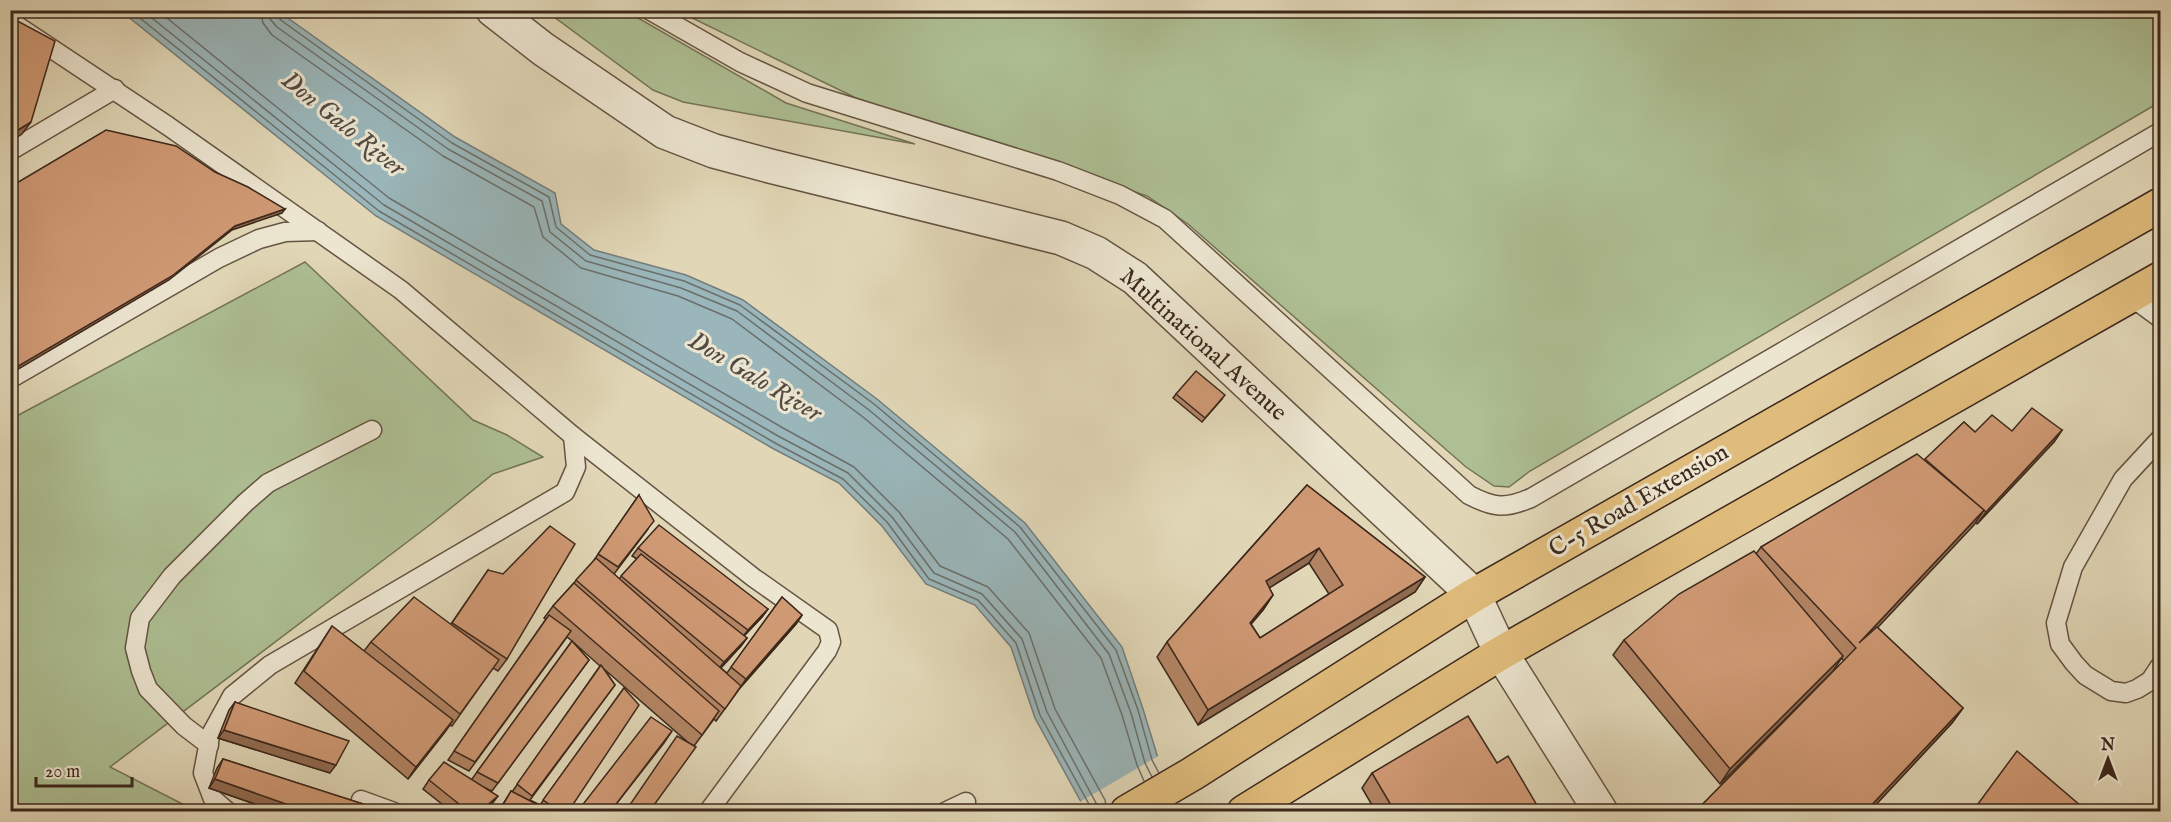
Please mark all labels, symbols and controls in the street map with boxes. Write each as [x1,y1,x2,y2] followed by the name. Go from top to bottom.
[274,64,413,185] water label: Don Galo River
[1113,262,1293,428] street label: Multinational Avenue
[682,324,829,430] water label: Don Galo River
[1544,437,1735,565] street label: C-5 Road Extension
[2078,729,2138,789] north arrow
[2100,736,2115,756] text: N
[36,750,132,788] scale bar
[45,761,80,784] text: 20 m

